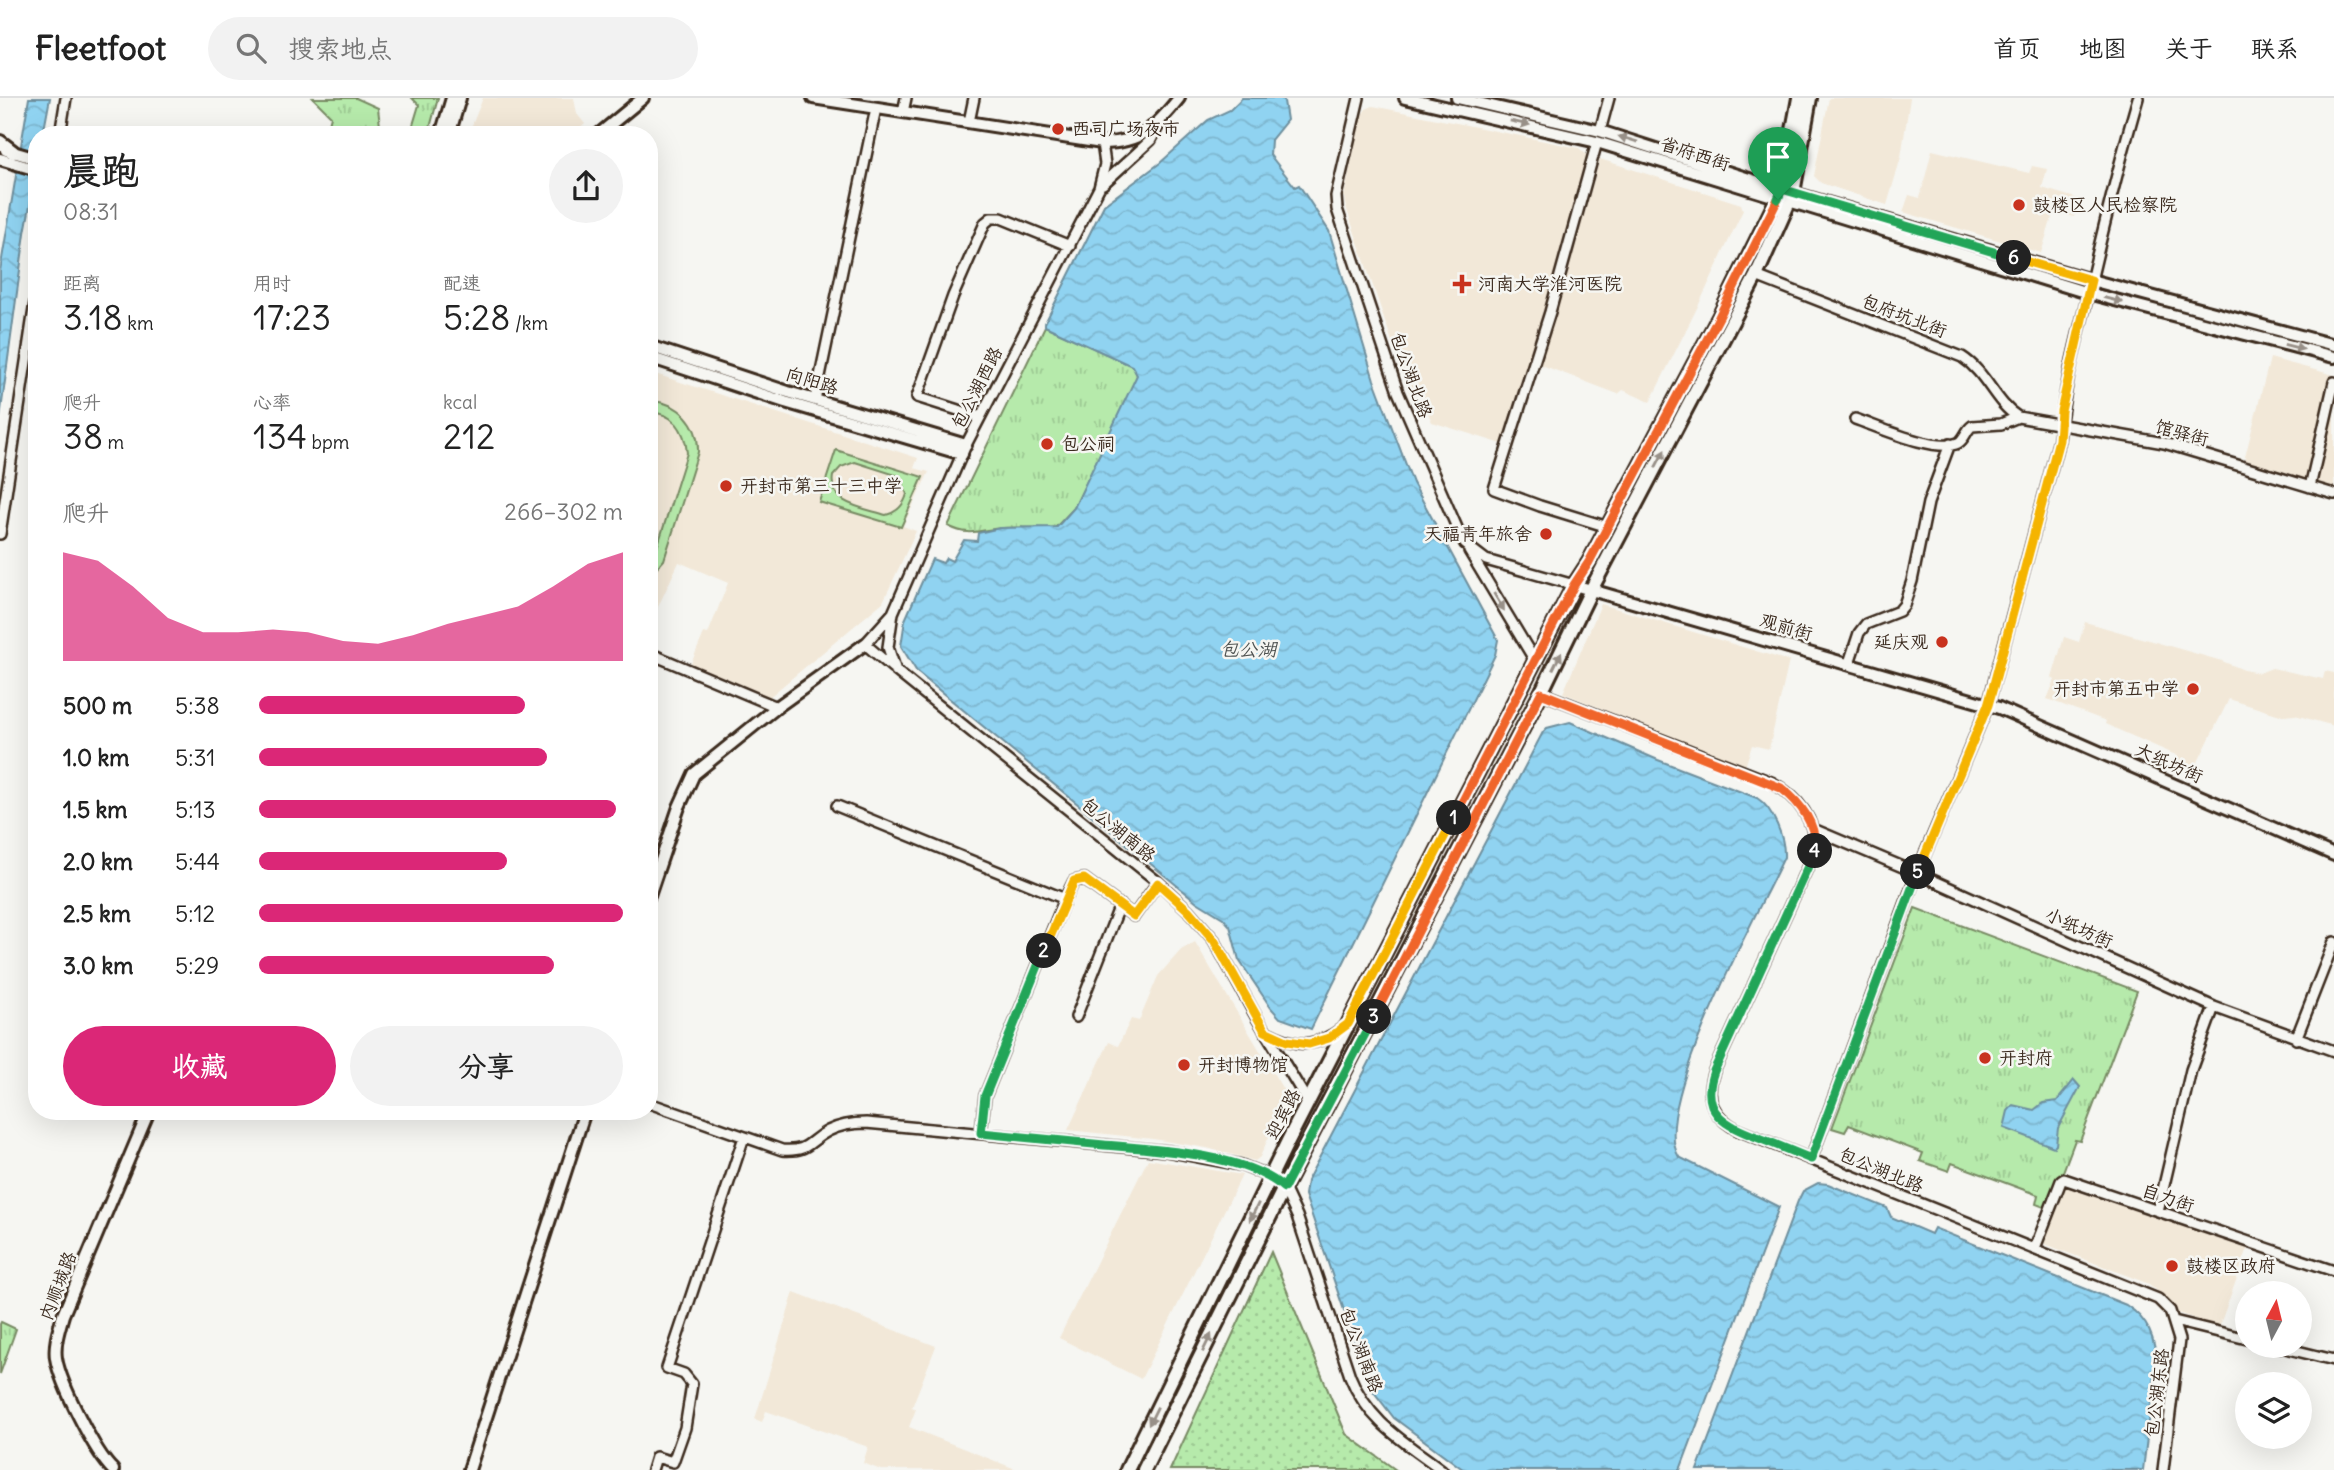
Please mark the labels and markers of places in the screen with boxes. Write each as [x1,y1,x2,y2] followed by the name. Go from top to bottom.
[1072,117,1180,140] place label: 西司广场夜市
[1050,121,1066,137] marker: 西司广场夜市
[1748,127,1808,199] pin
[2033,193,2177,216] place label: 鼓楼区人民检察院
[2011,197,2027,213] marker: 鼓楼区人民检察院
[1996,240,2032,276] pin: 6
[1478,272,1622,295] place label: 河南大学淮河医院
[1452,274,1472,294] marker: 河南大学淮河医院
[1061,432,1115,455] place label: 包公祠
[1039,436,1055,452] marker: 包公祠
[740,474,902,497] place label: 开封市第三十三中学
[718,478,734,494] marker: 开封市第三十三中学
[1424,522,1532,545] place label: 天福青年旅舍
[1538,526,1554,542] marker: 天福青年旅舍
[1874,630,1928,653] place label: 延庆观
[1934,634,1950,650] marker: 延庆观
[2053,677,2179,700] place label: 开封市第五中学
[2185,681,2201,697] marker: 开封市第五中学
[1436,800,1472,836] pin: 1
[1798,834,1832,868] pin: 4
[1900,854,1936,890] pin: 5
[1026,934,1062,968] pin: 2
[1356,1000,1392,1034] pin: 3
[1999,1046,2053,1069] place label: 开封府
[1977,1050,1993,1066] marker: 开封府
[1198,1053,1288,1076] place label: 开封博物馆
[1176,1057,1192,1073] marker: 开封博物馆
[2186,1254,2276,1277] place label: 鼓楼区政府
[2164,1258,2180,1274] marker: 鼓楼区政府

